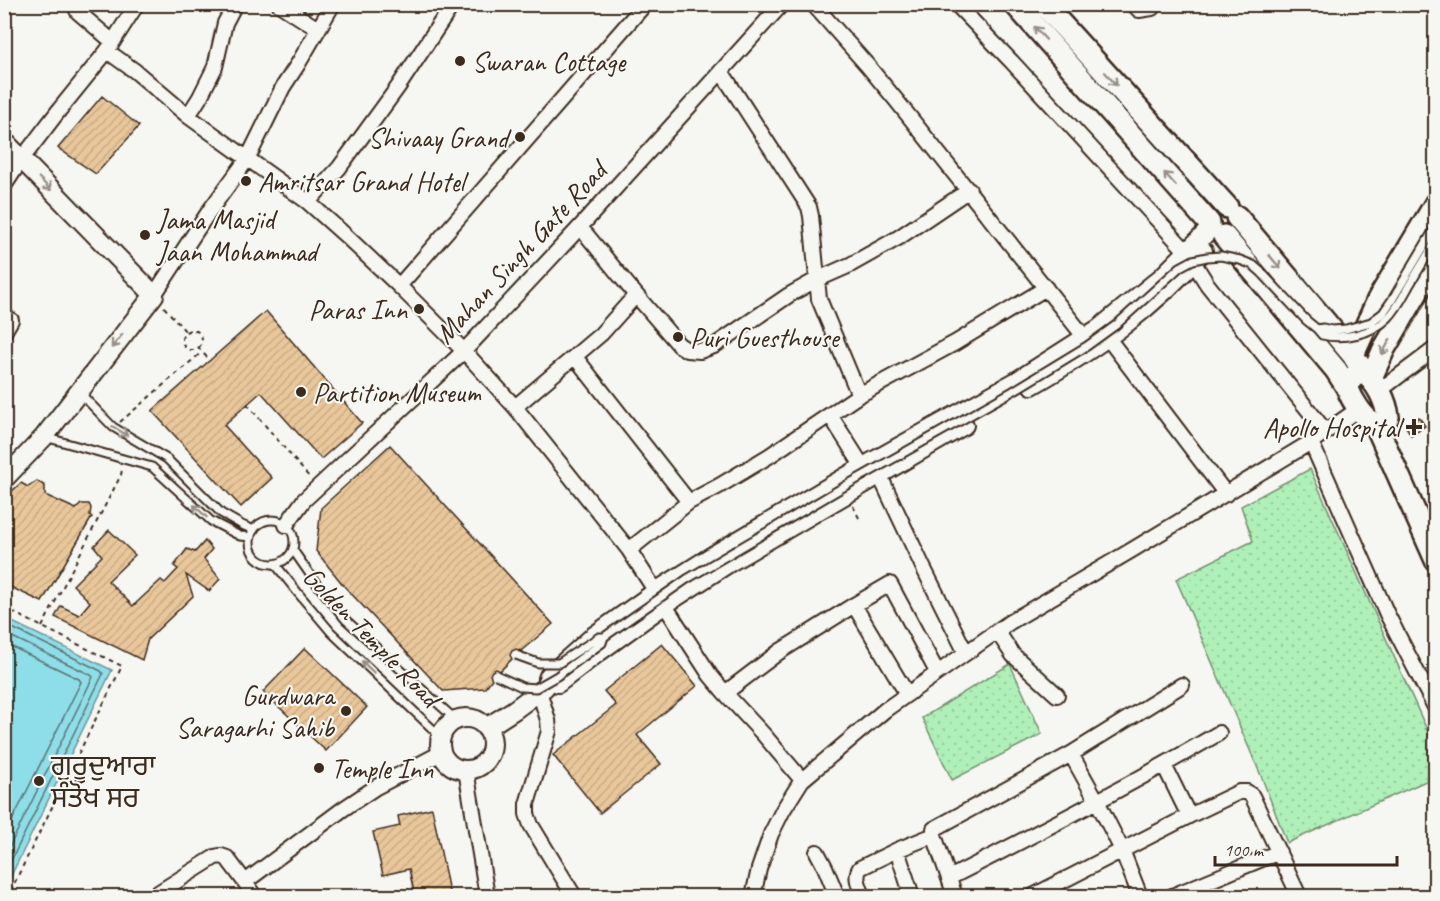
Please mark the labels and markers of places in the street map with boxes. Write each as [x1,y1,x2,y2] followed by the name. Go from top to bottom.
[472,44,627,79] place label: Swaran Cottage
[453,54,467,68] marker: Swaran Cottage
[368,120,512,155] place label: Shivaay Grand
[513,130,527,144] marker: Shivaay Grand
[258,164,470,199] place label: Amritsar Grand Hotel
[239,174,253,188] marker: Amritsar Grand Hotel
[155,202,321,269] place label: Jama Masjid Jaan Mohammad
[138,228,152,242] marker: Jama Masjid Jaan Mohammad
[309,292,408,327] place label: Paras Inn
[412,302,426,316] marker: Paras Inn
[690,320,841,355] place label: Puri Guesthouse
[671,330,685,344] marker: Puri Guesthouse
[313,375,482,410] place label: Partition Museum
[294,385,308,399] marker: Partition Museum
[1263,410,1405,445] place label: Apollo Hospital
[1405,418,1423,436] marker: Apollo Hospital
[176,678,337,745] place label: Gurdwara Saragarhi Sahib
[339,704,353,718] marker: Gurdwara Saragarhi Sahib
[50,748,156,815] place label: ਗੁਰੂਦੁਆਰਾ ਸੰਤੋਖ ਸਰ
[331,751,434,786] place label: Temple Inn
[312,761,326,775] marker: Temple Inn
[32,774,46,788] marker: ਗੁਰੂਦੁਆਰਾ ਸੰਤੋਖ ਸਰ

